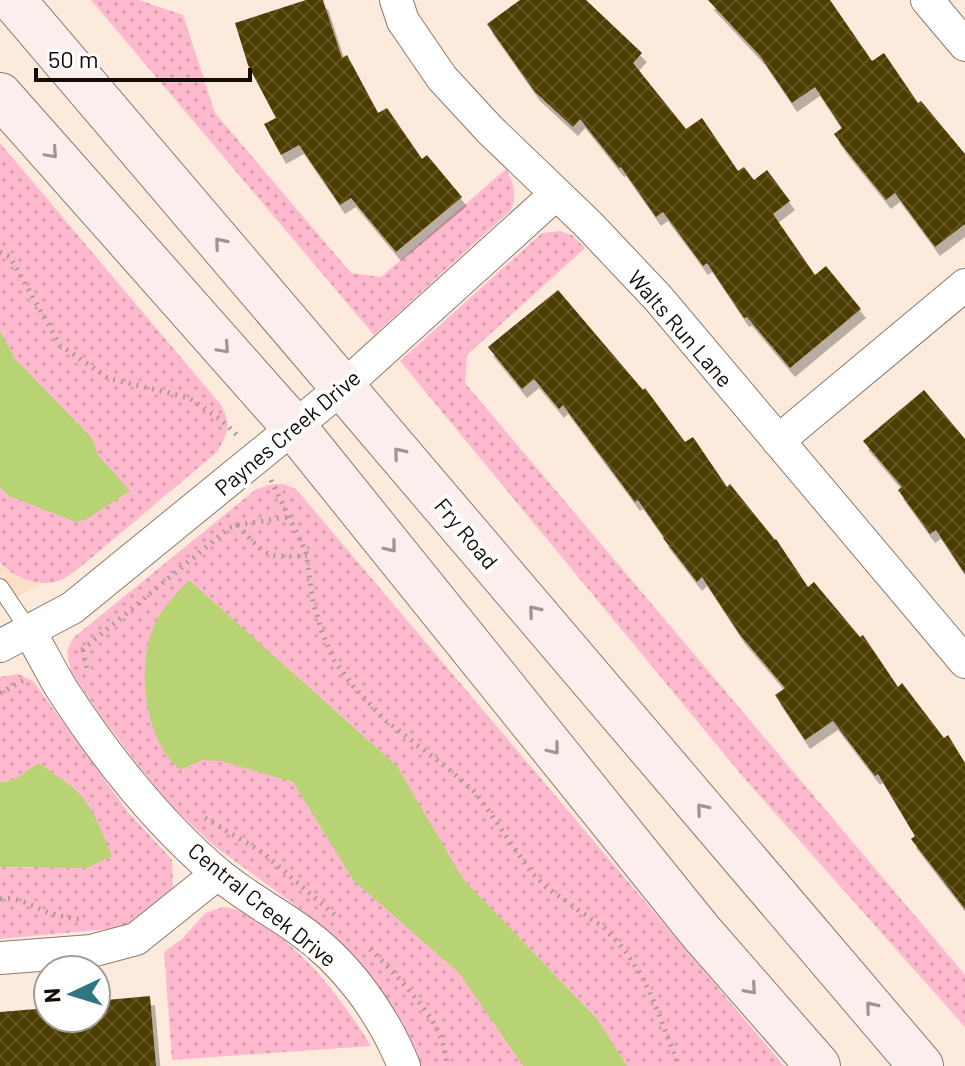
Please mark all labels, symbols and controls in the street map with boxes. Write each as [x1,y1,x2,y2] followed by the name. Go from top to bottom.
[36,32,250,82] scale bar
[48,44,99,73] text: 50 m
[42,144,56,159] one-way arrow
[215,237,230,252] one-way arrow
[623,264,739,392] street label: Walts Run Lane
[214,338,229,353] one-way arrow
[209,364,365,500] street label: Paynes Creek Drive
[394,448,409,462] one-way arrow
[430,492,504,574] street label: Fry Road
[381,538,396,552] one-way arrow
[529,605,543,620] one-way arrow
[544,740,559,755] one-way arrow
[697,803,712,818] one-way arrow
[184,836,342,972] street label: Central Creek Drive
[32,954,112,1034] north arrow
[742,980,756,995] one-way arrow
[38,987,65,1004] text: N
[866,1001,881,1016] one-way arrow

